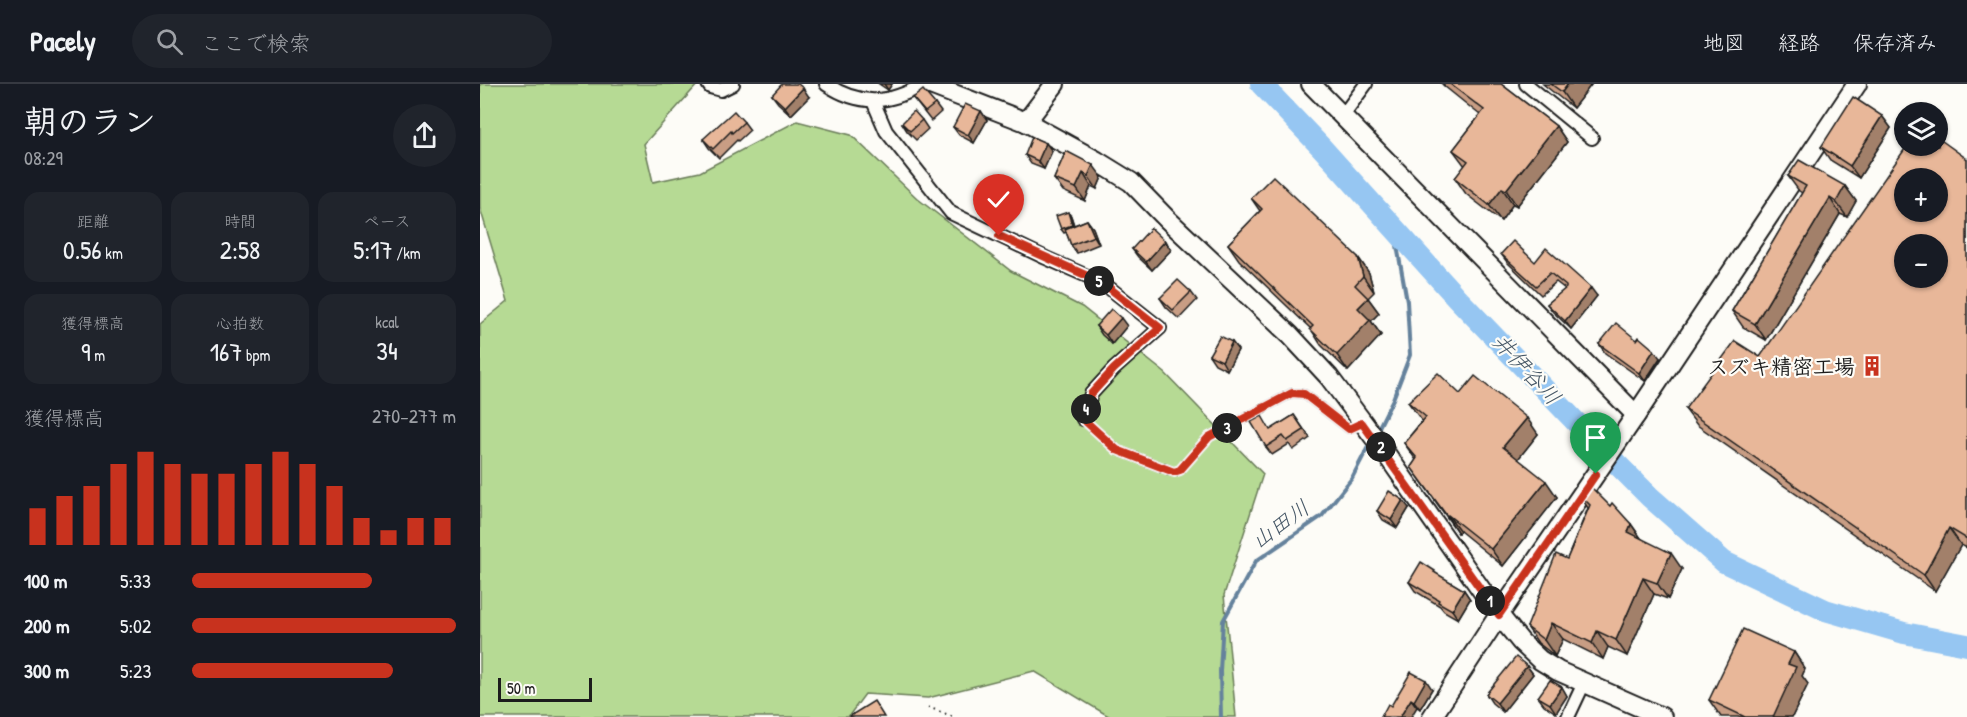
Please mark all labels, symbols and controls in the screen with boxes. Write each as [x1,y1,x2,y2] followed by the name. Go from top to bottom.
[132,14,552,68] search box
[30,22,96,60] text: Pacely
[153,25,186,58] icon: search
[201,28,311,58] text: ここで検索
[1703,28,1745,57] text: 地図
[1778,28,1820,57] text: 経路
[1853,28,1937,57] text: 保存済み
[24,99,156,143] text: 朝のラン
[1894,102,1948,288] map controls
[1894,102,1948,156] button: layers
[393,104,456,167] button: share
[24,144,63,171] text: 08:29
[1894,168,1948,222] button: +
[973,174,1024,236] pin
[982,183,1015,216] icon: check
[77,210,109,232] text: 距離
[224,210,256,232] text: 時間
[363,210,411,232] text: ペース
[63,232,102,267] text: 0.56
[220,232,260,267] text: 2:58
[353,232,393,267] text: 5:17
[1894,234,1948,288] button: −
[102,242,123,264] text: km
[393,242,421,264] text: /km
[1084,266,1114,296] pin: 5
[1096,270,1102,292] text: 5
[375,311,399,333] text: kcal
[61,312,125,334] text: 獲得標高
[216,312,264,334] text: 心拍数
[1486,327,1568,411] water label: 井伊谷川
[376,333,398,368] text: 34
[81,334,90,369] text: 9
[210,334,242,369] text: 167
[90,344,105,366] text: m
[242,344,270,366] text: bpm
[1707,352,1855,381] place label: スズキ精密工場
[1860,354,1884,378] building icon: スズキ精密工場
[1071,394,1101,424] pin: 4
[1083,398,1089,420] text: 4
[372,402,456,429] text: 270–277 m
[24,404,104,431] text: 獲得標高
[1570,412,1621,474] pin
[1212,413,1242,443] pin: 3
[1223,417,1231,439] text: 3
[1579,421,1612,454] icon: arrive
[1366,432,1396,462] pin: 2
[1377,436,1385,458] text: 2
[1244,492,1316,556] water label: 山田川
[24,567,67,594] text: 100 m
[120,567,151,594] text: 5:33
[1475,586,1505,616] pin: 1
[1487,590,1493,612] text: 1
[24,612,69,639] text: 200 m
[120,612,151,639] text: 5:02
[24,657,69,684] text: 300 m
[120,657,151,684] text: 5:23
[498,675,592,702] scale bar
[507,677,536,699] text: 50 m

